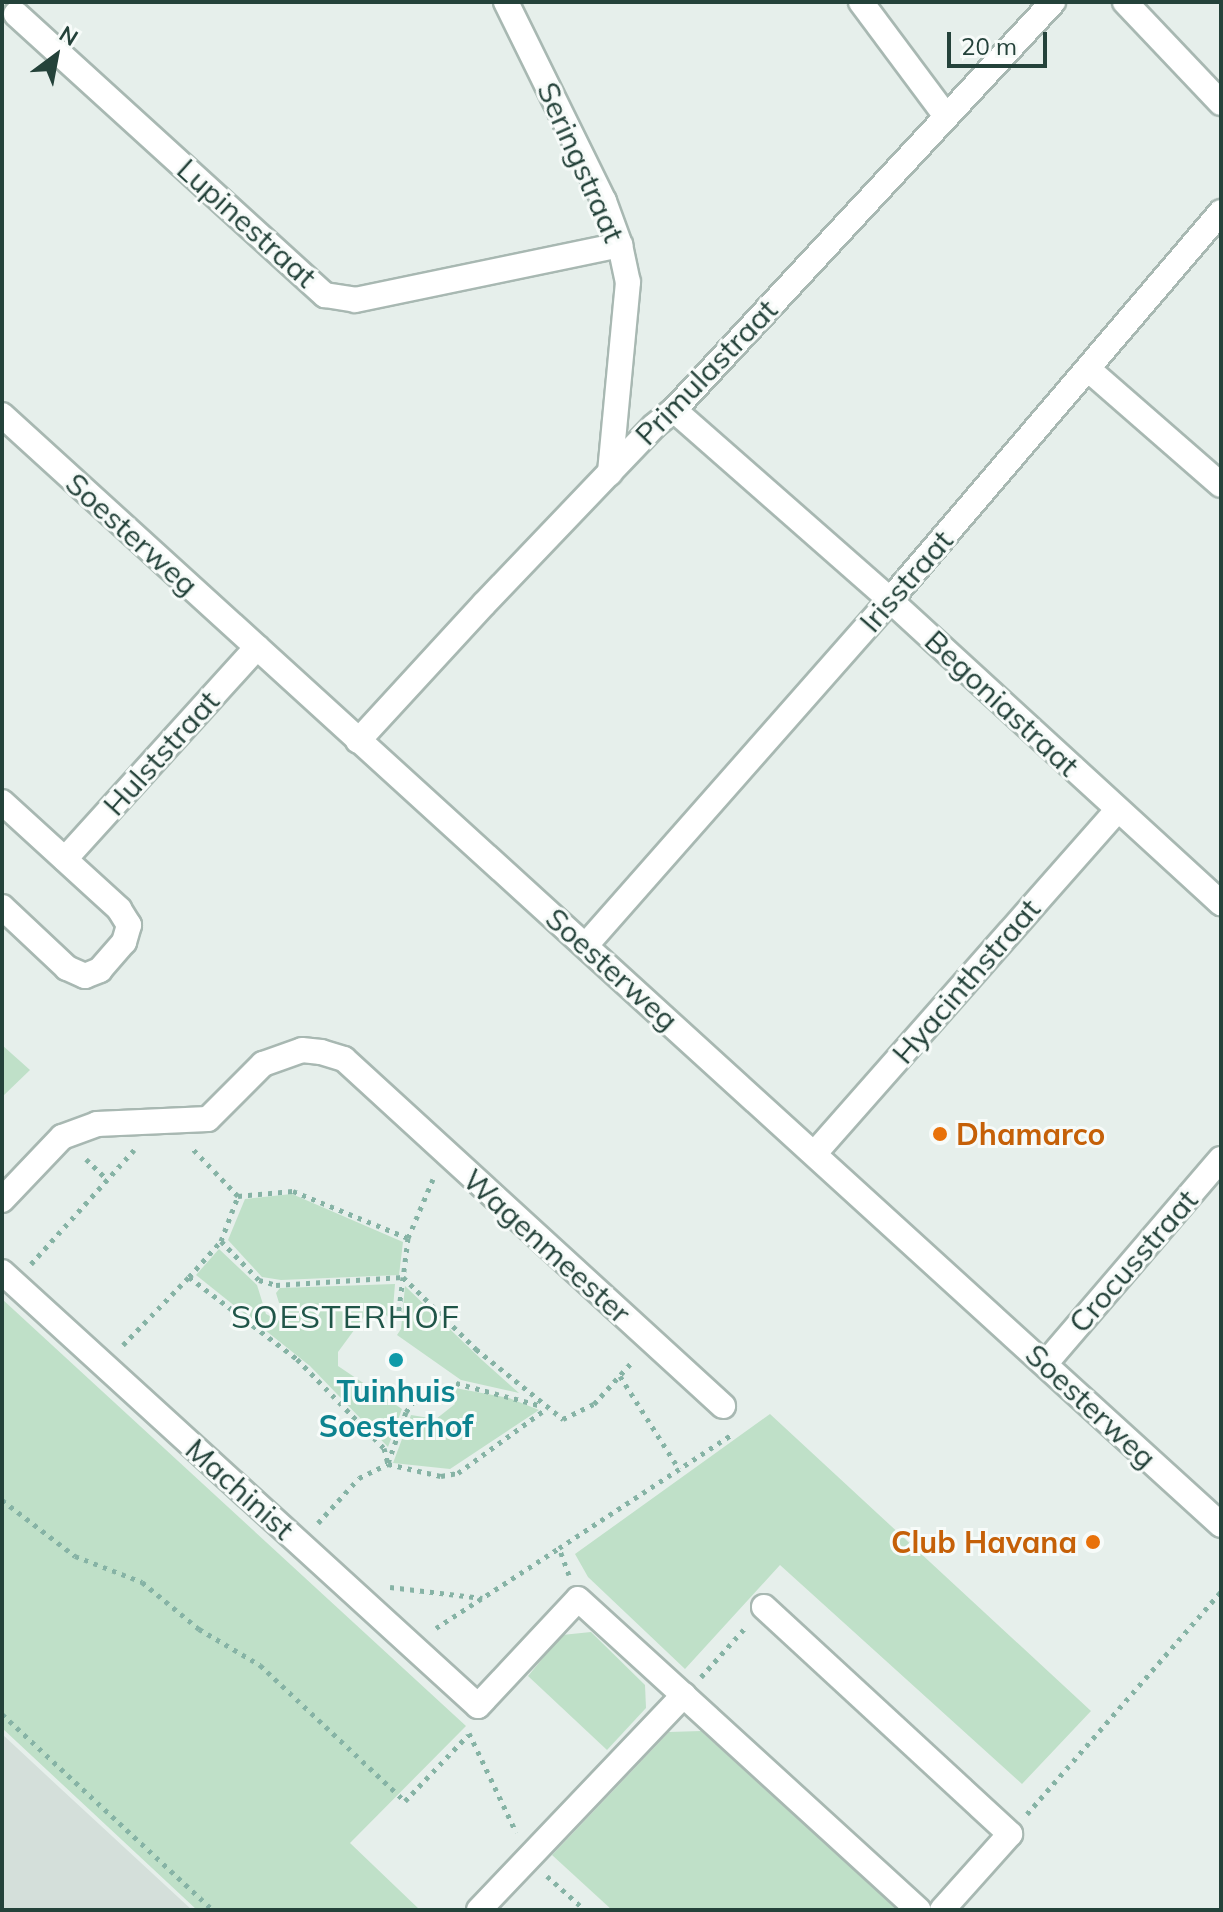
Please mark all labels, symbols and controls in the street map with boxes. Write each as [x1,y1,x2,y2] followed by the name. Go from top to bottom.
[16,16,96,96] north arrow
[951,16,1051,66] scale bar
[54,19,83,52] text: N
[961,31,1017,61] text: 20 m
[530,76,632,248] street label: Seringstraat
[170,151,324,295] street label: Lupinestraat
[628,292,784,452] street label: Primulastraat
[58,465,206,603] street label: Soesterweg
[852,523,960,639] street label: Irisstraat
[918,623,1086,783] street label: Begoniastraat
[96,683,226,823] street label: Hulststraat
[885,891,1047,1071] street label: Hyacinthstraat
[538,900,686,1038] street label: Soesterweg
[956,1116,1105,1152] place label: Dhamarco
[931,1125,949,1143] marker: Dhamarco
[456,1161,638,1331] street label: Wagenmeester
[1061,1182,1205,1340] street label: Crocusstraat
[231,1297,461,1335] district label: SOESTERHOF
[1018,1336,1164,1476] street label: Soesterweg
[387,1351,405,1369] marker: Tuinhuis Soesterhof
[319,1373,473,1444] place label: Tuinhuis Soesterhof
[178,1431,302,1547] street label: Machinist
[891,1524,1077,1560] place label: Club Havana
[1084,1533,1102,1551] marker: Club Havana

